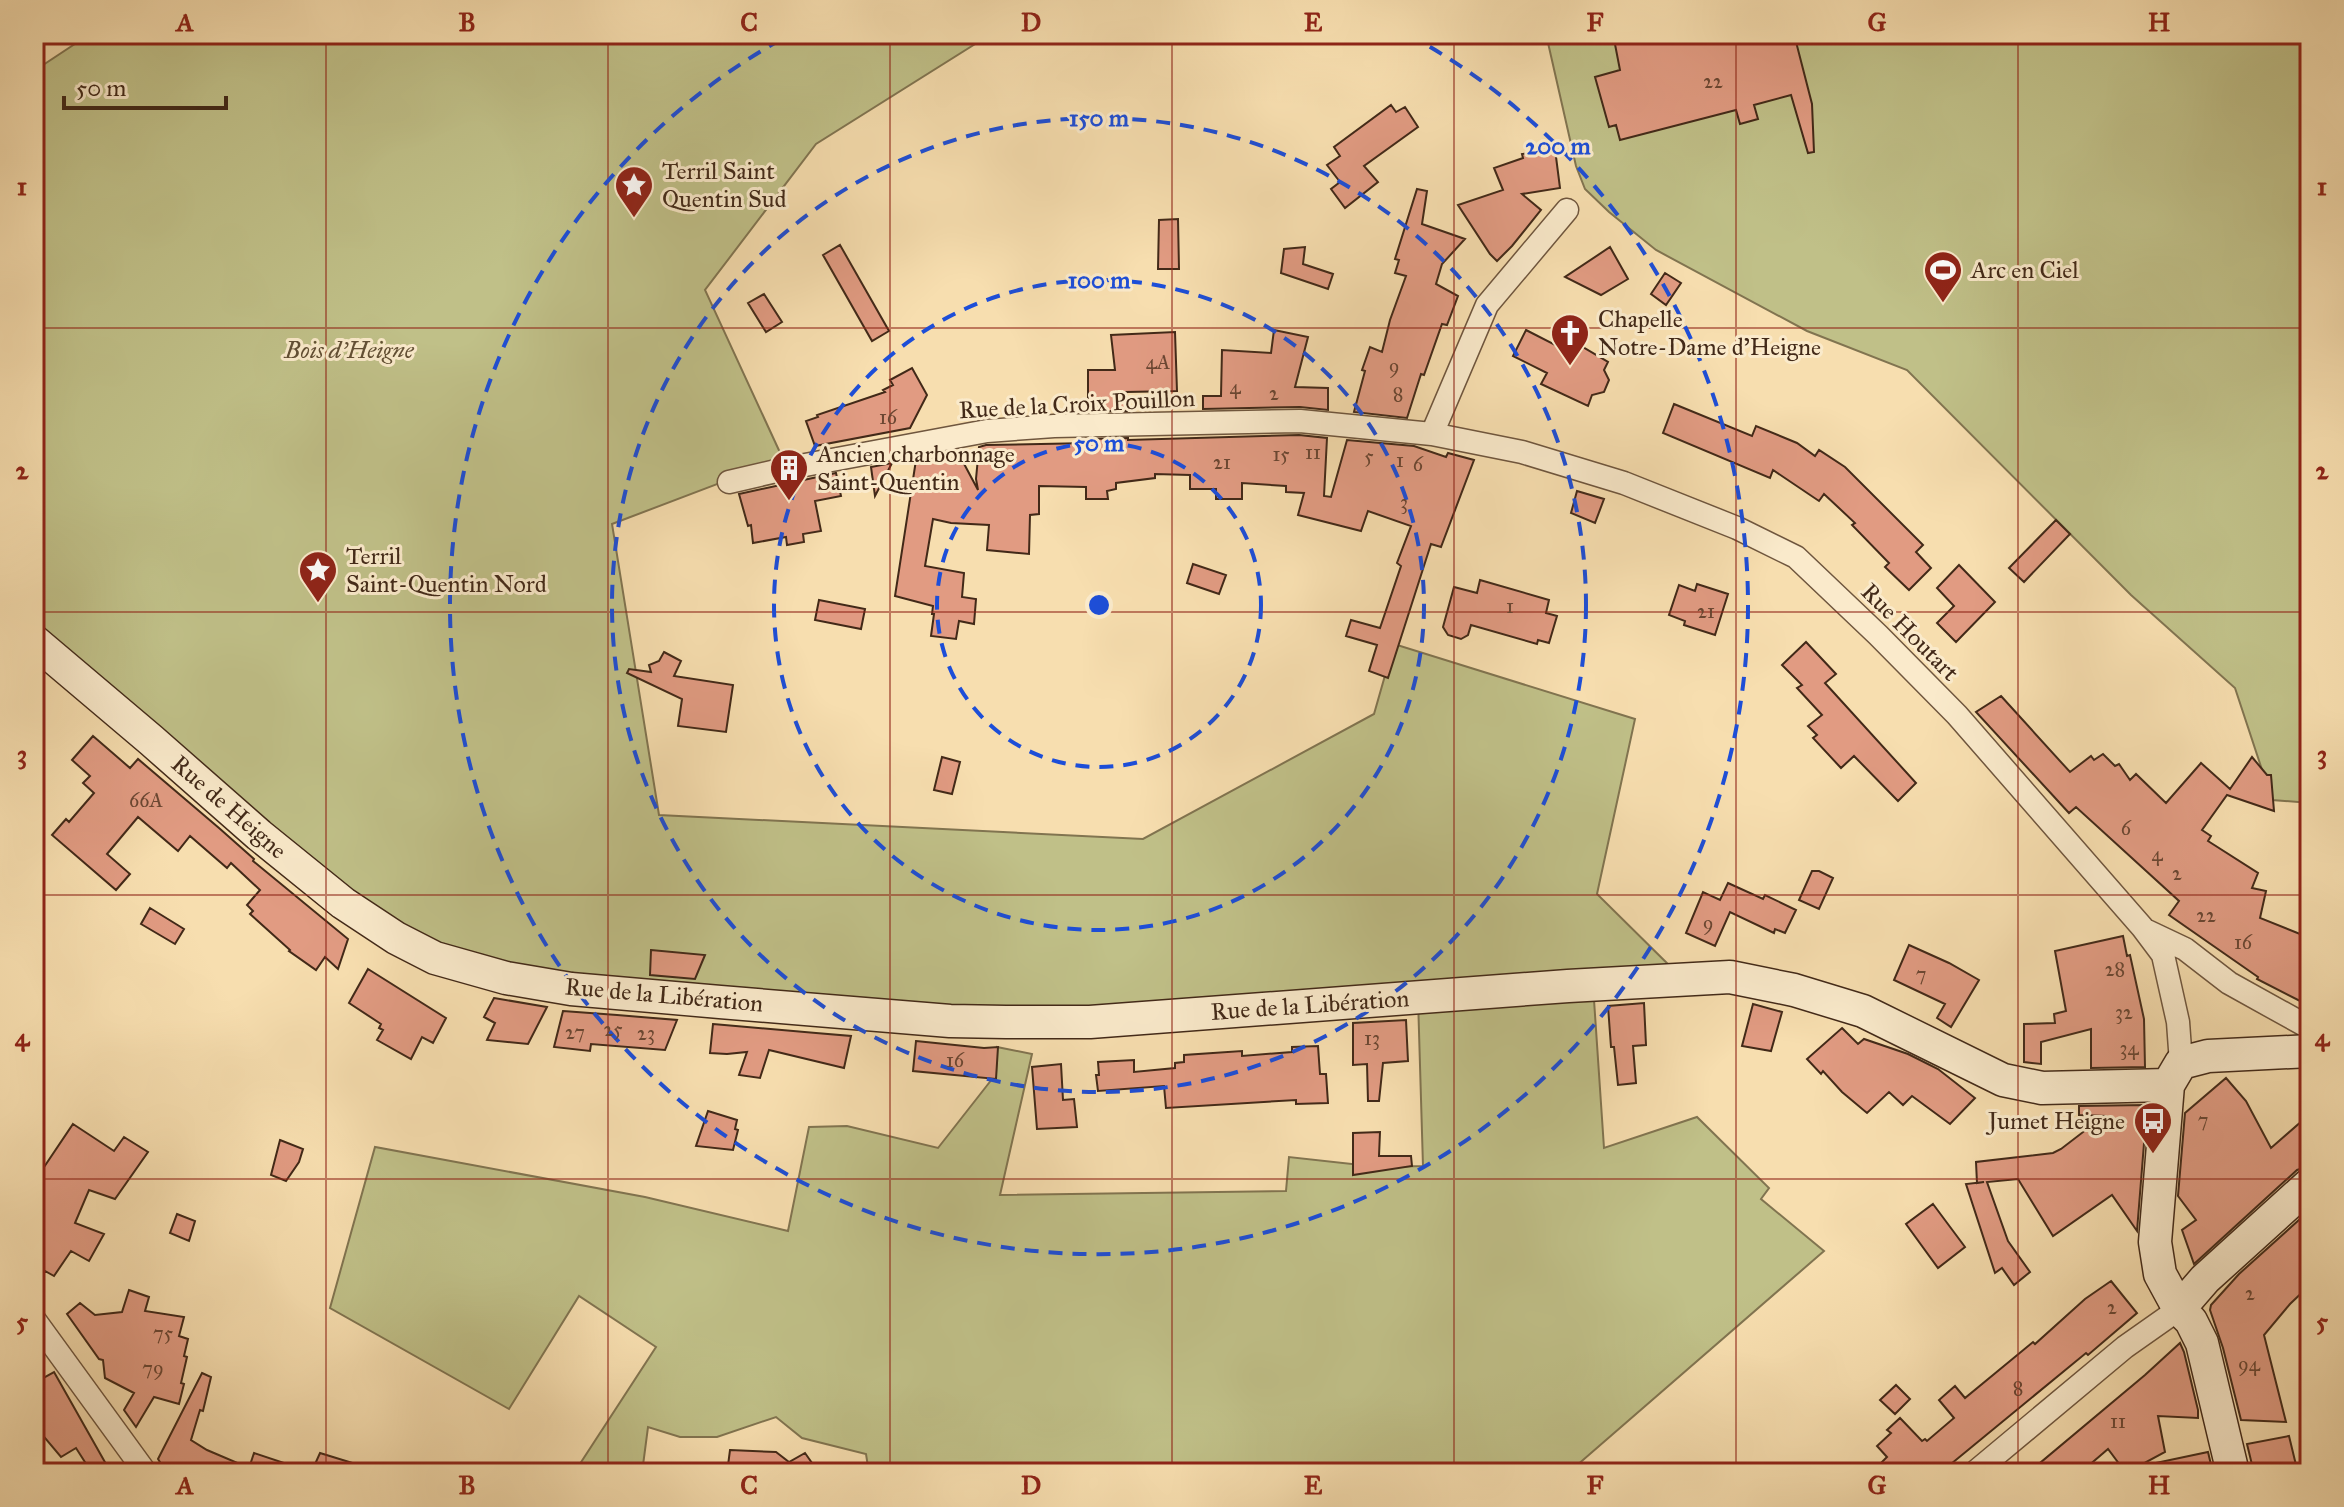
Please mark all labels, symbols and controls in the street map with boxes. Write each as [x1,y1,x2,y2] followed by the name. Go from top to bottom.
[174,6,194,38] text: A
[458,6,476,38] text: B
[740,6,758,38] text: C
[1021,6,1041,38] text: D
[1304,6,1323,38] text: E
[1587,6,1604,38] text: F
[1867,6,1887,38] text: G
[2148,6,2171,38] text: H
[64,60,226,110] scale bar
[1703,69,1723,93] house number: 22
[76,73,126,103] text: 50 m
[1069,103,1130,133] text: 150 m
[1525,131,1591,161] text: 200 m
[662,156,787,214] place label: Terril Saint Quentin Sud
[613,164,655,219] place icon: Terril Saint Quentin Sud
[17,170,27,202] text: 1
[2317,170,2327,202] text: 1
[1922,249,1964,304] sports icon: Arc en Ciel
[1970,255,2079,285] place label: Arc en Ciel
[1068,265,1131,295] text: 100 m
[1598,304,1821,362] place label: Chapelle Notre-Dame d'Heigne
[1549,312,1591,367] church icon: Chapelle Notre-Dame d'Heigne
[283,335,415,365] park label: Bois d'Heigne
[1146,350,1171,374] house number: 4A
[1389,354,1399,378] house number: 9
[1229,375,1241,399] house number: 4
[1269,381,1279,405] house number: 2
[1393,382,1403,406] house number: 8
[958,383,1196,425] street label: Rue de la Croix Pouillon
[879,405,898,429] house number: 16
[1074,428,1125,458] text: 50 m
[816,439,1015,497] place label: Ancien charbonnage Saint-Quentin
[1305,440,1321,464] house number: 11
[1272,442,1290,466] house number: 15
[1364,444,1374,468] house number: 5
[768,447,810,502] building icon: Ancien charbonnage Saint-Quentin
[1396,448,1404,472] house number: 1
[1213,450,1231,474] house number: 21
[1413,452,1424,476] house number: 6
[16,454,30,486] text: 2
[2316,454,2330,486] text: 2
[1400,490,1408,514] house number: 3
[346,541,547,599] place label: Terril Saint-Quentin Nord
[297,549,339,604] place icon: Terril Saint-Quentin Nord
[1855,577,1966,688] street label: Rue Houtart
[1085,591,1113,619] centre of rings
[1506,594,1514,618] house number: 1
[1697,599,1715,623] house number: 21
[17,738,27,770] text: 3
[2317,738,2327,770] text: 3
[165,749,293,865] street label: Rue de Heigne
[129,788,164,812] house number: 66A
[2121,816,2132,840] house number: 6
[2151,842,2163,866] house number: 4
[2172,861,2182,885] house number: 2
[2196,903,2216,927] house number: 22
[1703,911,1713,935] house number: 9
[2234,930,2253,954] house number: 16
[2105,957,2125,981] house number: 28
[1916,962,1926,986] house number: 7
[564,971,764,1019] street label: Rue de la Libération
[1210,983,1410,1027] street label: Rue de la Libération
[2115,1000,2133,1024] house number: 32
[603,1017,623,1041] house number: 25
[565,1020,585,1044] house number: 27
[15,1021,31,1053] text: 4
[637,1021,655,1045] house number: 23
[2315,1021,2331,1053] text: 4
[1364,1026,1380,1050] house number: 13
[2119,1036,2139,1060] house number: 34
[946,1048,965,1072] house number: 16
[2132,1100,2174,1155] bus stop icon: Jumet Heigne
[1985,1106,2125,1136] place label: Jumet Heigne
[2198,1108,2208,1132] house number: 7
[2245,1281,2255,1305] house number: 2
[2107,1295,2117,1319] house number: 2
[16,1305,29,1337] text: 5
[2316,1305,2329,1337] text: 5
[153,1321,173,1345] house number: 75
[2238,1352,2261,1376] house number: 94
[142,1356,164,1380] house number: 79
[2013,1376,2023,1400] house number: 8
[2110,1409,2126,1433] house number: 11
[174,1469,194,1501] text: A
[458,1469,476,1501] text: B
[740,1469,758,1501] text: C
[1021,1469,1041,1501] text: D
[1304,1469,1323,1501] text: E
[1587,1469,1604,1501] text: F
[1867,1469,1887,1501] text: G
[2148,1469,2171,1501] text: H

